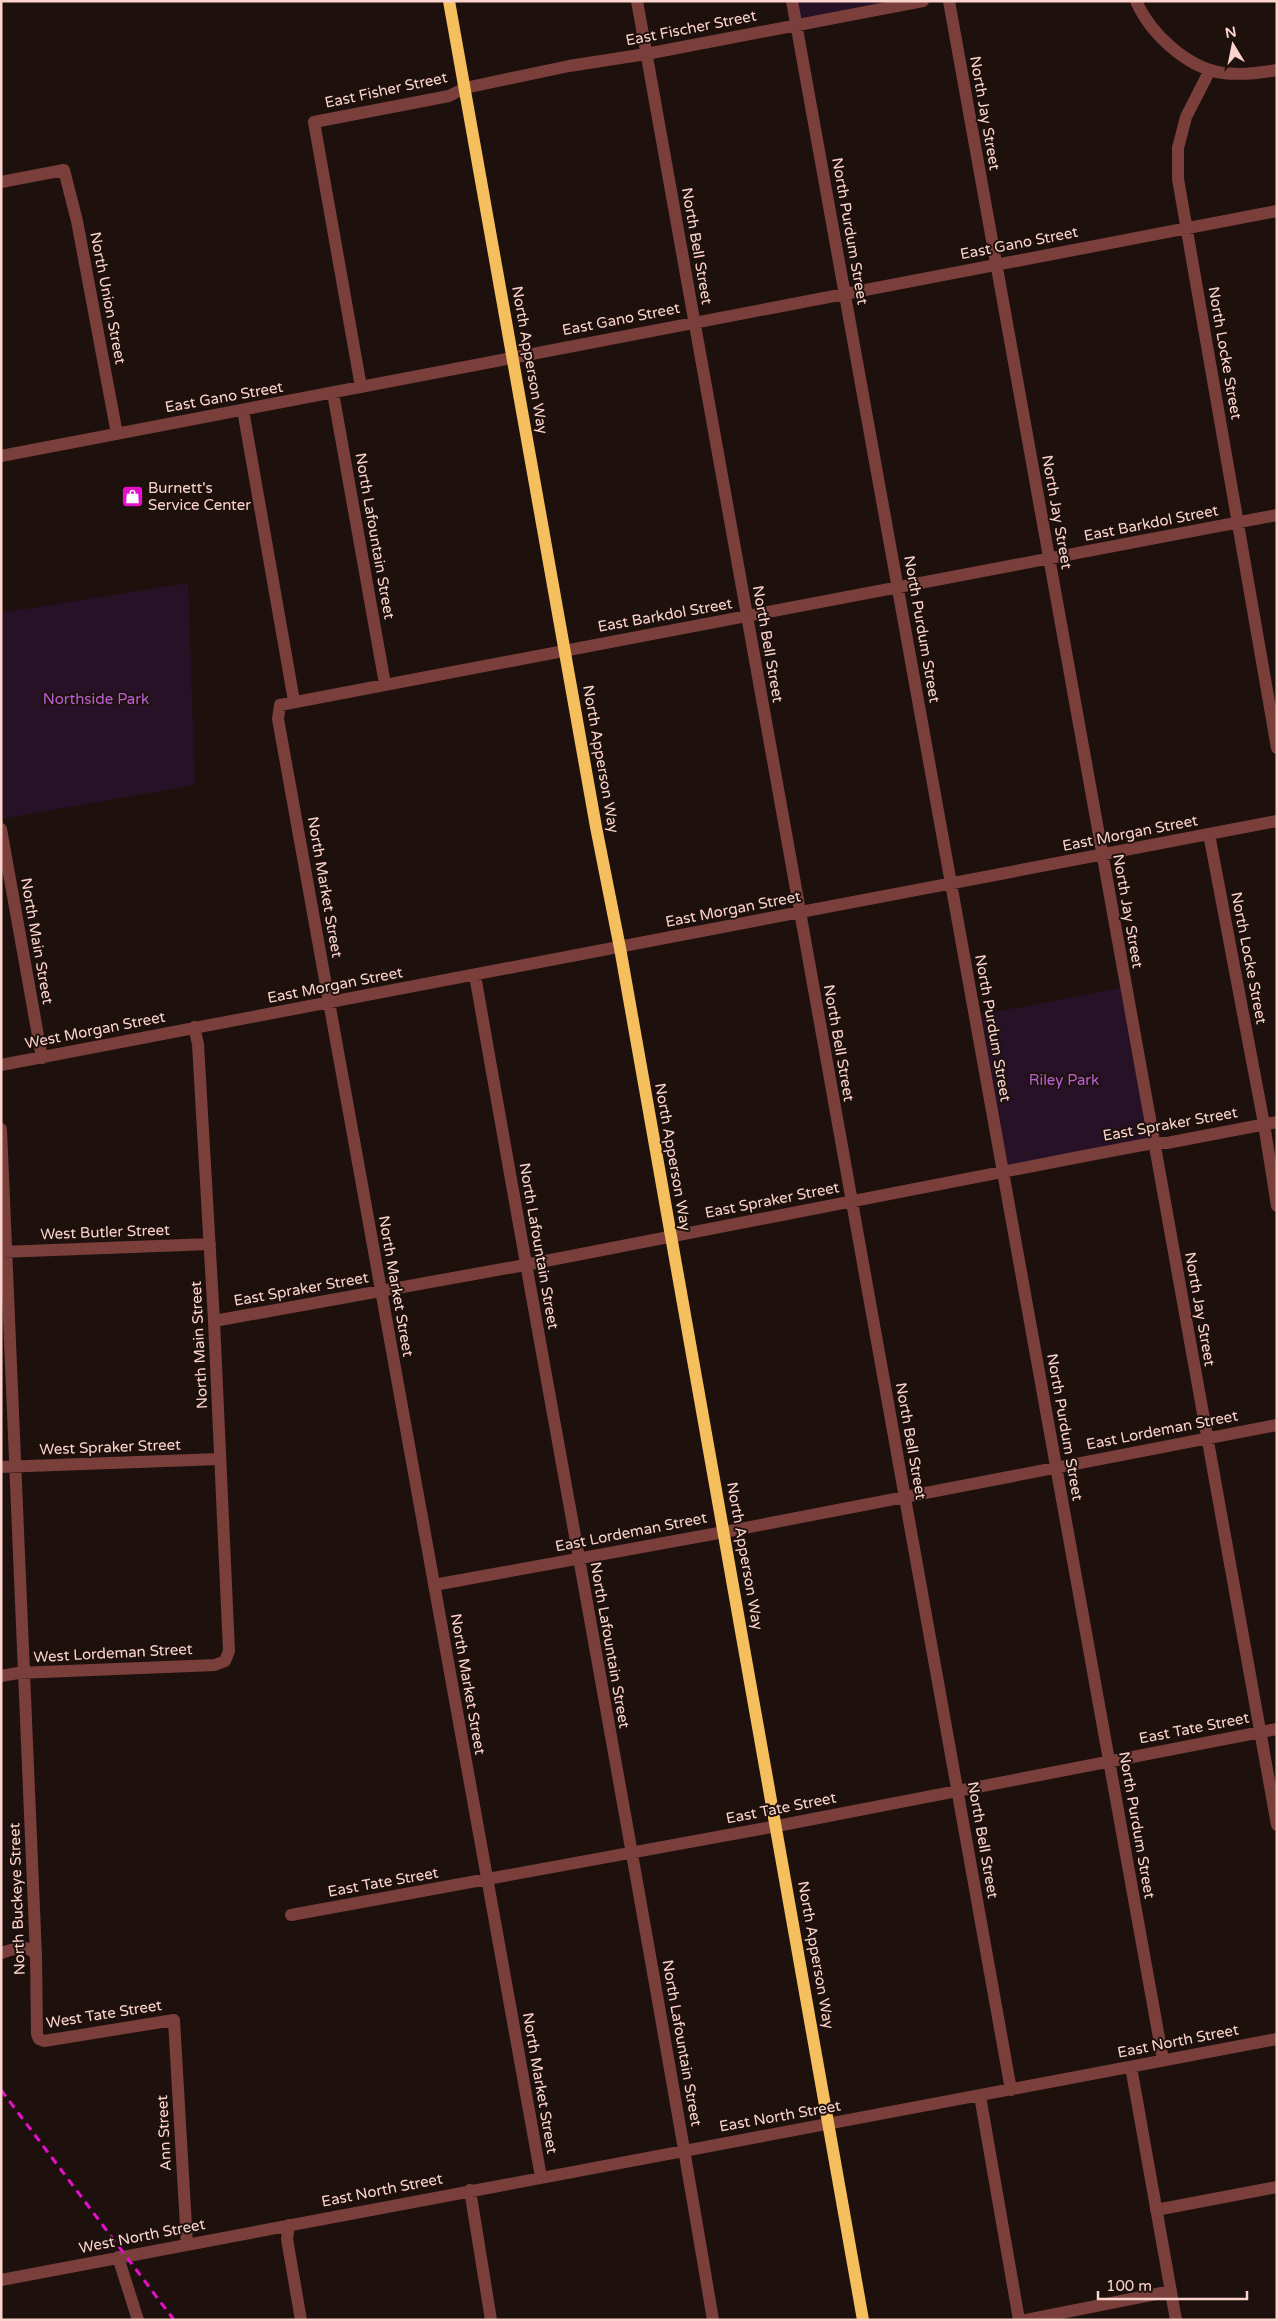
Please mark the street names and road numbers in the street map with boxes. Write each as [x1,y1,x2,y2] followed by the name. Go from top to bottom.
[624,6,758,49] street label: East Fischer Street
[966,55,1004,172] street label: North Jay Street
[323,68,449,112] street label: East Fisher Street
[828,156,872,306] street label: North Purdum Street
[678,186,716,306] street label: North Bell Street
[959,223,1080,263] street label: East Gano Street
[86,230,130,366] street label: North Union Street
[508,285,552,435] street label: North Apperson Way
[1204,285,1246,421] street label: North Locke Street
[561,299,682,339] street label: East Gano Street
[164,378,285,416] street label: East Gano Street
[351,451,399,621] street label: North Lafountain Street
[1038,454,1076,571] street label: North Jay Street
[1082,501,1220,545] street label: East Barkdol Street
[900,554,944,704] street label: North Purdum Street
[749,584,787,704] street label: North Bell Street
[596,594,734,636] street label: East Barkdol Street
[579,684,623,834] street label: North Apperson Way
[1061,811,1199,855] street label: East Morgan Street
[304,815,346,959] street label: North Market Street
[1109,853,1147,970] street label: North Jay Street
[17,876,57,1006] street label: North Main Street
[664,887,802,931] street label: East Morgan Street
[1227,890,1271,1026] street label: North Locke Street
[971,953,1015,1103] street label: North Purdum Street
[266,963,404,1007] street label: East Morgan Street
[820,983,858,1103] street label: North Bell Street
[23,1008,167,1052] street label: West Morgan Street
[651,1082,695,1232] street label: North Apperson Way
[1101,1103,1239,1145] street label: East Spraker Street
[515,1161,563,1331] street label: North Lafountain Street
[703,1178,841,1222] street label: East Spraker Street
[375,1214,417,1358] street label: North Market Street
[40,1221,170,1243] street label: West Butler Street
[1181,1251,1219,1368] street label: North Jay Street
[232,1268,370,1310] street label: East Spraker Street
[187,1280,211,1409] street label: North Main Street
[1043,1352,1087,1502] street label: North Purdum Street
[892,1381,930,1501] street label: North Bell Street
[1085,1406,1240,1454] street label: East Lordeman Street
[39,1436,181,1458] street label: West Spraker Street
[723,1481,767,1631] street label: North Apperson Way
[554,1508,709,1556] street label: East Lordeman Street
[586,1560,634,1730] street label: North Lafountain Street
[447,1612,489,1756] street label: North Market Street
[33,1640,193,1666] street label: West Lordeman Street
[1137,1708,1251,1747] street label: East Tate Street
[1115,1750,1159,1900] street label: North Purdum Street
[964,1780,1002,1900] street label: North Bell Street
[724,1788,838,1827] street label: East Tate Street
[5,1822,29,1976] street label: North Buckeye Street
[326,1863,440,1901] street label: East Tate Street
[794,1880,838,2030] street label: North Apperson Way
[658,1958,706,2128] street label: North Lafountain Street
[45,1996,163,2032] street label: West Tate Street
[519,2011,561,2155] street label: North Market Street
[1116,2020,1240,2062] street label: East North Street
[153,2094,175,2171] street label: Ann Street
[718,2096,842,2136] street label: East North Street
[320,2169,444,2211] street label: East North Street
[77,2215,207,2257] street label: West North Street

